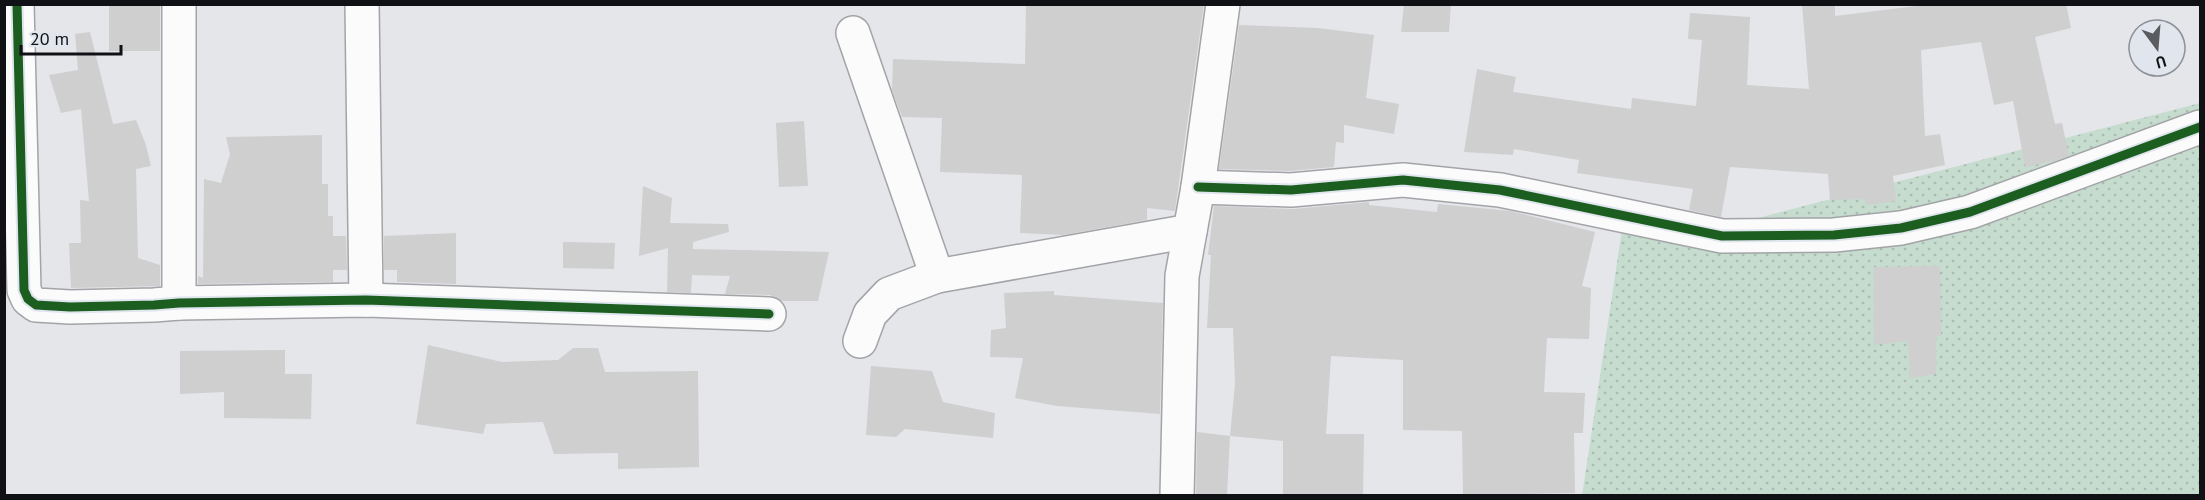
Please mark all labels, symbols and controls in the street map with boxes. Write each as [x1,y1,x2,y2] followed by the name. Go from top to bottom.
[21,18,122,56] scale bar
[2127,18,2187,78] north arrow
[30,27,69,50] text: 20 m
[2154,51,2169,73] text: U

